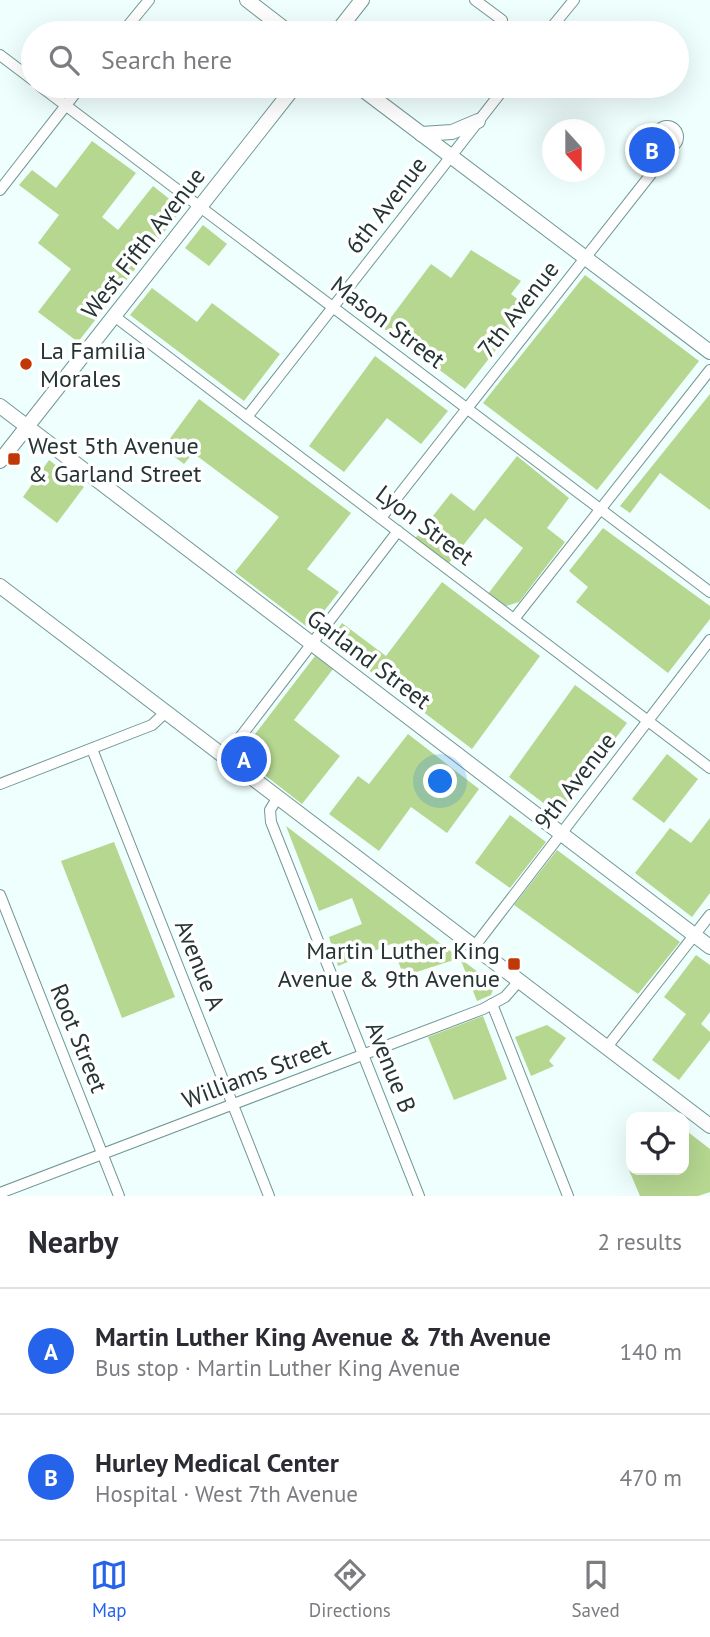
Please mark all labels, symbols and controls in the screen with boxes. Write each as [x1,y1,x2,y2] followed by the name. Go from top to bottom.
[21,21,689,98] search box
[45,41,83,79] icon: search
[101,43,232,76] text: Search here
[542,119,605,182] north arrow
[629,124,675,176] pin: B
[338,150,434,260] street label: 6th Avenue
[74,161,212,325] street label: West Fifth Avenue
[471,254,565,364] street label: 7th Avenue
[325,269,451,375] street label: Mason Street
[40,335,146,394] place label: La Familia Morales
[18,356,34,372] marker: La Familia Morales
[28,430,201,489] place label: West 5th Avenue & Garland Street
[6,451,22,467] marker: West 5th Avenue & Garland Street
[370,478,480,572] street label: Lyon Street
[301,602,437,716] street label: Garland Street
[527,726,623,836] street label: 9th Avenue
[221,733,267,785] pin: A
[423,764,457,798] your location
[168,915,232,1015] street label: Avenue A
[278,935,500,994] place label: Martin Luther King Avenue & 9th Avenue
[506,956,522,972] marker: Martin Luther King Avenue & 9th Avenue
[43,979,115,1097] street label: Root Street
[359,1017,423,1117] street label: Avenue B
[178,1031,334,1115] street label: Williams Street
[626,1112,689,1175] map controls
[626,1112,689,1175] button: locate
[28,1222,118,1261] text: Nearby
[598,1227,682,1256] text: 2 results
[95,1320,551,1353] text: Martin Luther King Avenue & 7th Avenue
[44,1337,58,1366] text: A
[620,1337,682,1366] text: 140 m
[95,1353,460,1382] text: Bus stop · Martin Luther King Avenue
[95,1446,339,1479] text: Hurley Medical Center
[44,1463,58,1492] text: B
[620,1463,682,1492] text: 470 m
[95,1479,358,1508] text: Hospital · West 7th Avenue
[90,1556,128,1622] tab: Map
[309,1556,391,1622] tab: Directions
[571,1556,620,1622] tab: Saved

